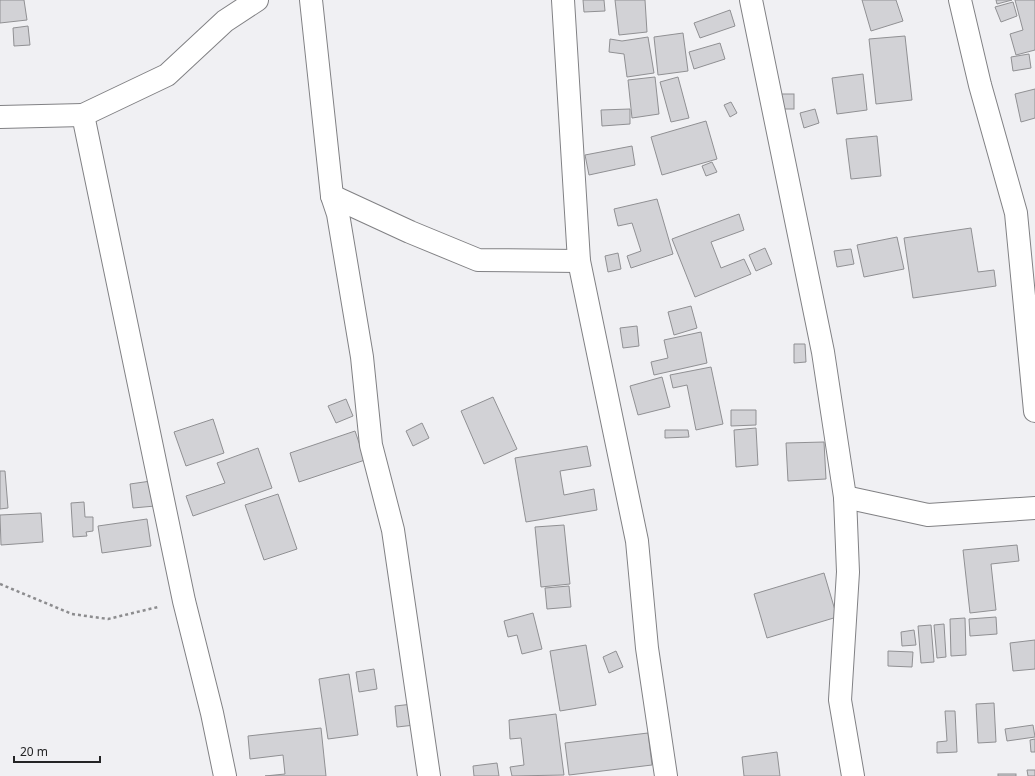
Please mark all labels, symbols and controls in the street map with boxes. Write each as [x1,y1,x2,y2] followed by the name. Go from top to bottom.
[14,738,100,764] scale bar
[20,743,48,760] text: 20 m

